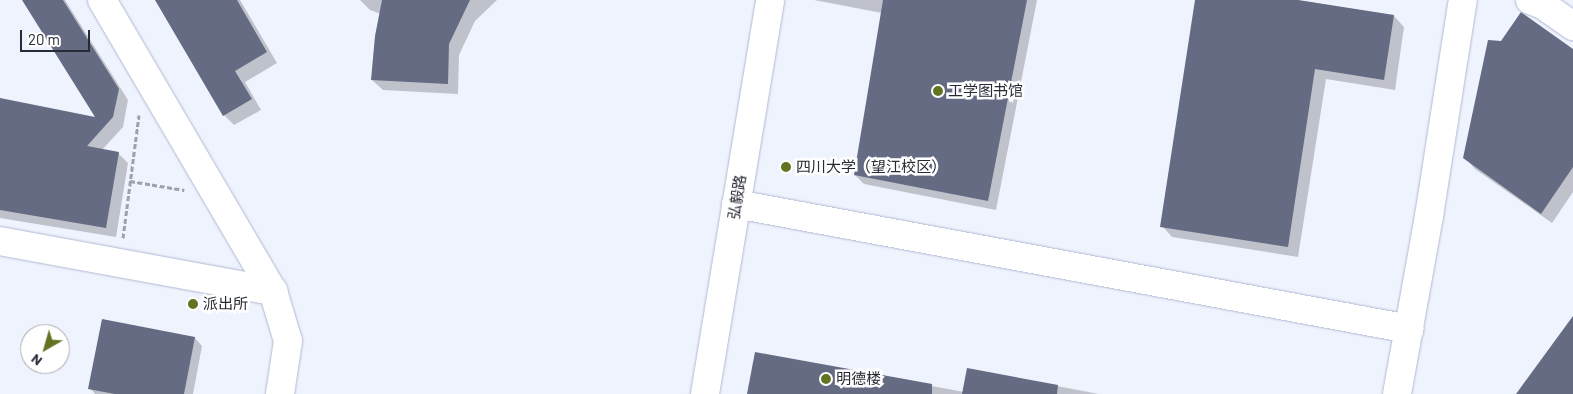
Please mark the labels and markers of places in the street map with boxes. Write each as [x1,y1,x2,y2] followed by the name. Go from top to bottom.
[948,82,1023,100] place label: 工学图书馆
[932,85,944,97] marker: 工学图书馆
[796,158,946,176] place label: 四川大学（望江校区）
[780,161,792,173] marker: 四川大学（望江校区）
[203,295,248,313] place label: 派出所
[187,298,199,310] marker: 派出所
[836,370,881,388] place label: 明德楼
[820,373,832,385] marker: 明德楼

